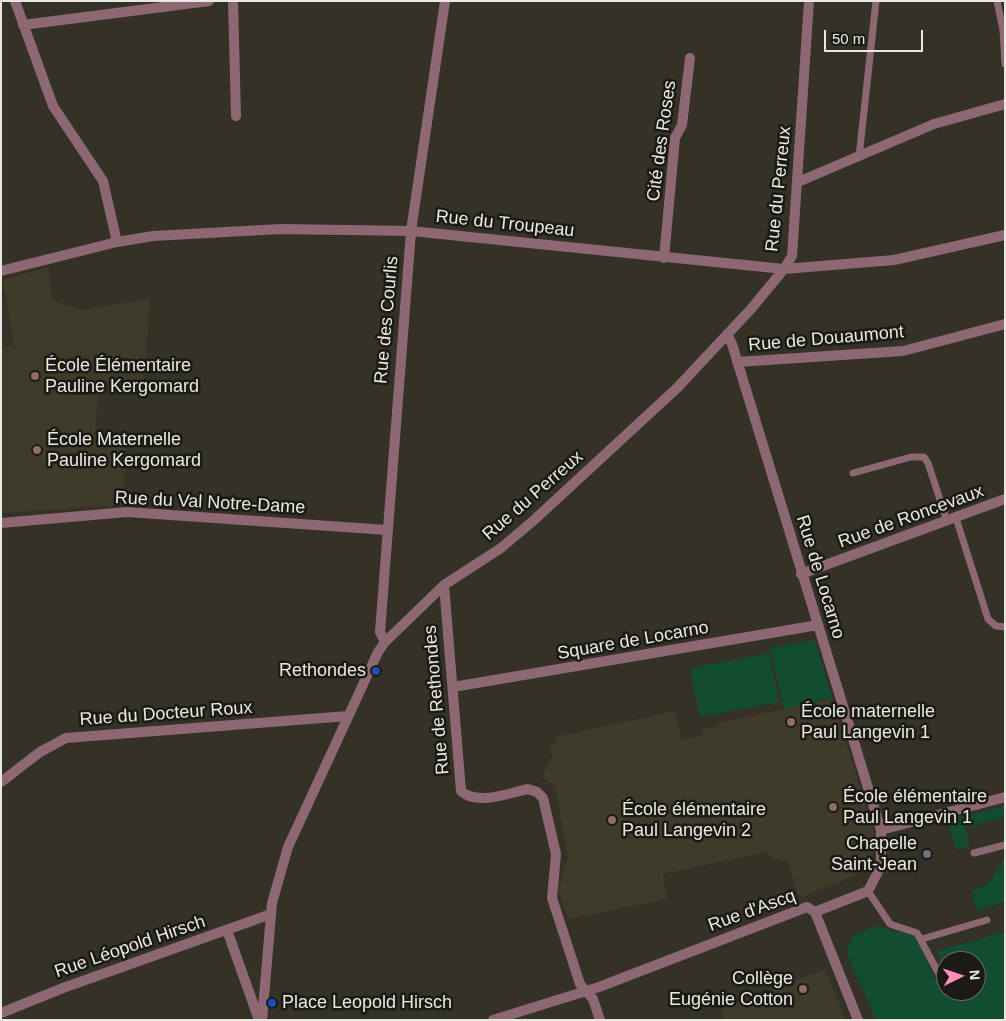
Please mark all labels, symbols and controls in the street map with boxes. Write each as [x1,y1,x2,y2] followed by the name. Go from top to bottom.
[826,20,925,52] scale bar
[832,30,865,47] text: 50 m
[643,79,681,203] street label: Cité des Roses
[762,125,796,253] street label: Rue du Perreux
[435,206,575,242] street label: Rue du Troupeau
[371,255,403,385] street label: Rue des Courlis
[747,321,905,357] street label: Rue de Douaumont
[45,355,199,398] place label: École Élémentaire Pauline Kergomard
[29,370,41,382] marker: École Élémentaire Pauline Kergomard
[47,429,201,472] place label: École Maternelle Pauline Kergomard
[31,444,43,456] marker: École Maternelle Pauline Kergomard
[478,446,588,546] street label: Rue du Perreux
[835,481,987,553] street label: Rue de Roncevaux
[114,487,306,519] street label: Rue du Val Notre-Dame
[791,513,849,641] street label: Rue de Locarno
[556,617,710,665] street label: Square de Locarno
[420,624,454,776] street label: Rue de Rethondes
[279,660,366,682] place label: Rethondes
[370,665,382,677] marker: Rethondes
[79,697,253,731] street label: Rue du Docteur Roux
[801,701,935,744] place label: École maternelle Paul Langevin 1
[785,716,797,728] marker: École maternelle Paul Langevin 1
[843,786,987,829] place label: École élémentaire Paul Langevin 1
[622,799,766,842] place label: École élémentaire Paul Langevin 2
[827,801,839,813] marker: École élémentaire Paul Langevin 1
[606,814,618,826] marker: École élémentaire Paul Langevin 2
[831,833,917,876] place label: Chapelle Saint-Jean
[921,848,933,860] marker: Chapelle Saint-Jean
[705,885,799,937] street label: Rue d'Ascq
[52,911,208,983] street label: Rue Léopold Hirsch
[936,951,986,1001] north arrow
[669,968,793,1011] place label: Collège Eugénie Cotton
[967,969,983,981] text: N
[797,983,809,995] marker: Collège Eugénie Cotton
[282,992,452,1014] place label: Place Leopold Hirsch
[266,997,278,1009] marker: Place Leopold Hirsch

